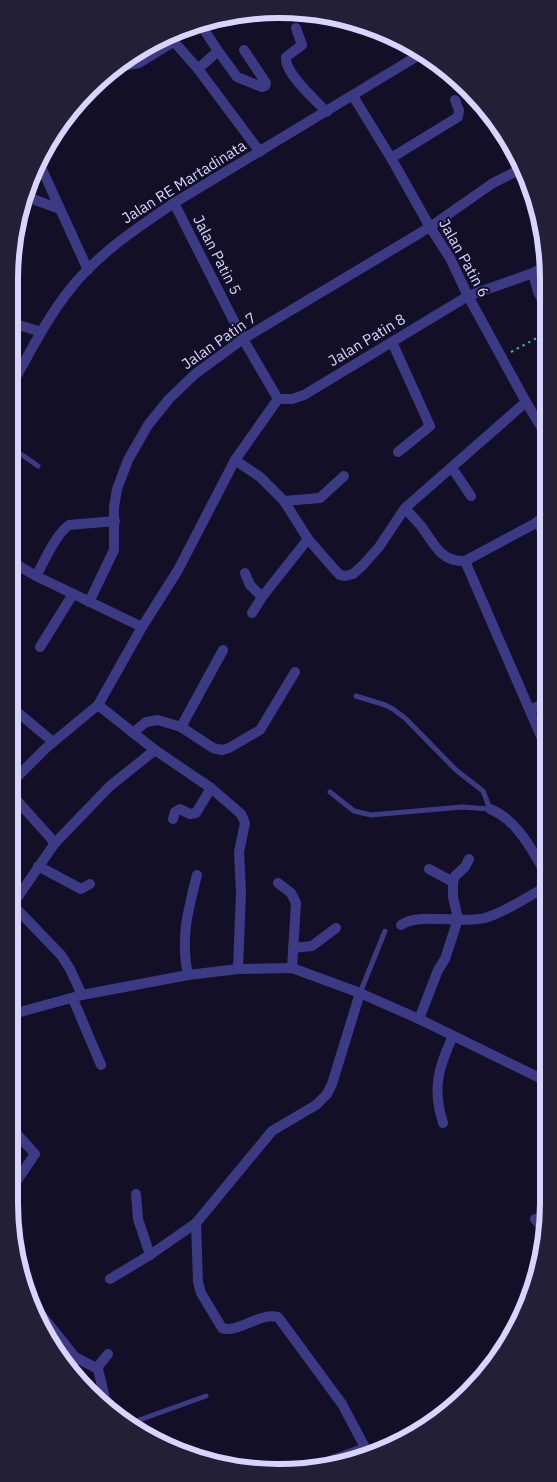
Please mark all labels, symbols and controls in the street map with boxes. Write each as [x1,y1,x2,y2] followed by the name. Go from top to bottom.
[118,136,249,228] street label: Jalan RE Martadinata
[189,212,246,298] street label: Jalan Patin 5
[435,215,494,300] street label: Jalan Patin 6
[178,308,260,373] street label: Jalan Patin 7
[325,309,409,370] street label: Jalan Patin 8

